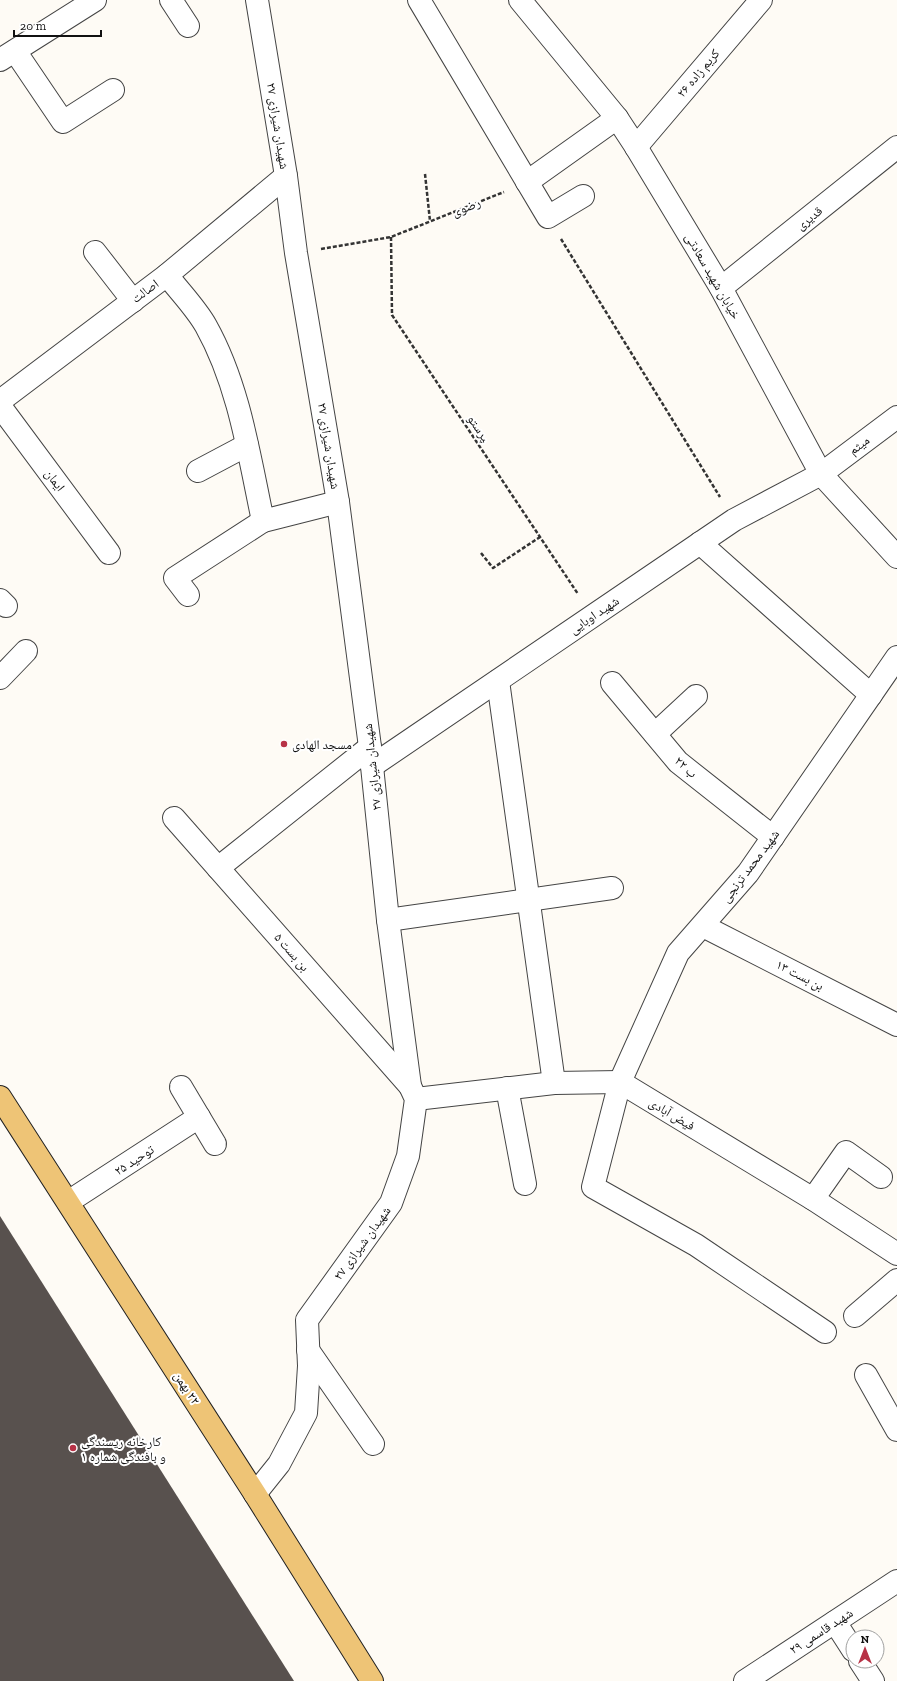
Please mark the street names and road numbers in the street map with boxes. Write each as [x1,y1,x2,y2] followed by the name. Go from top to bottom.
[673,45,724,101] street label: کریم زاده ۲۶
[263,82,292,170] street label: شهیدان شیرازی ۲۷
[450,195,483,220] street label: رضوی
[793,203,826,234] street label: قدیری
[681,230,744,322] street label: خیابان شهید سعادتی
[129,276,161,306] street label: اصالت
[314,402,343,490] street label: شهیدان شیرازی ۲۷
[464,412,494,445] street label: ‍‍‍‍‍پرستو
[846,432,873,458] street label: میثم
[41,466,68,495] street label: ایمان
[566,593,622,638] street label: شهید اوبایی
[360,723,385,811] street label: شهیدان شیرازی ۲۷
[672,753,700,781] street label: ب ۲۲
[718,827,783,906] street label: شهید محمد ترنجی
[271,930,313,975] street label: بن بست ۵
[773,957,826,994] street label: بن بست ۱۳
[646,1094,698,1134] street label: فیض آبادی
[111,1142,157,1179] street label: توحید ۲۵
[330,1203,395,1283] street label: شهیدان شیرازی ۲۷
[170,1369,203,1408] street label: ٢٢ بهمن
[786,1605,856,1658] street label: شهبد قاسمی ۲۹

